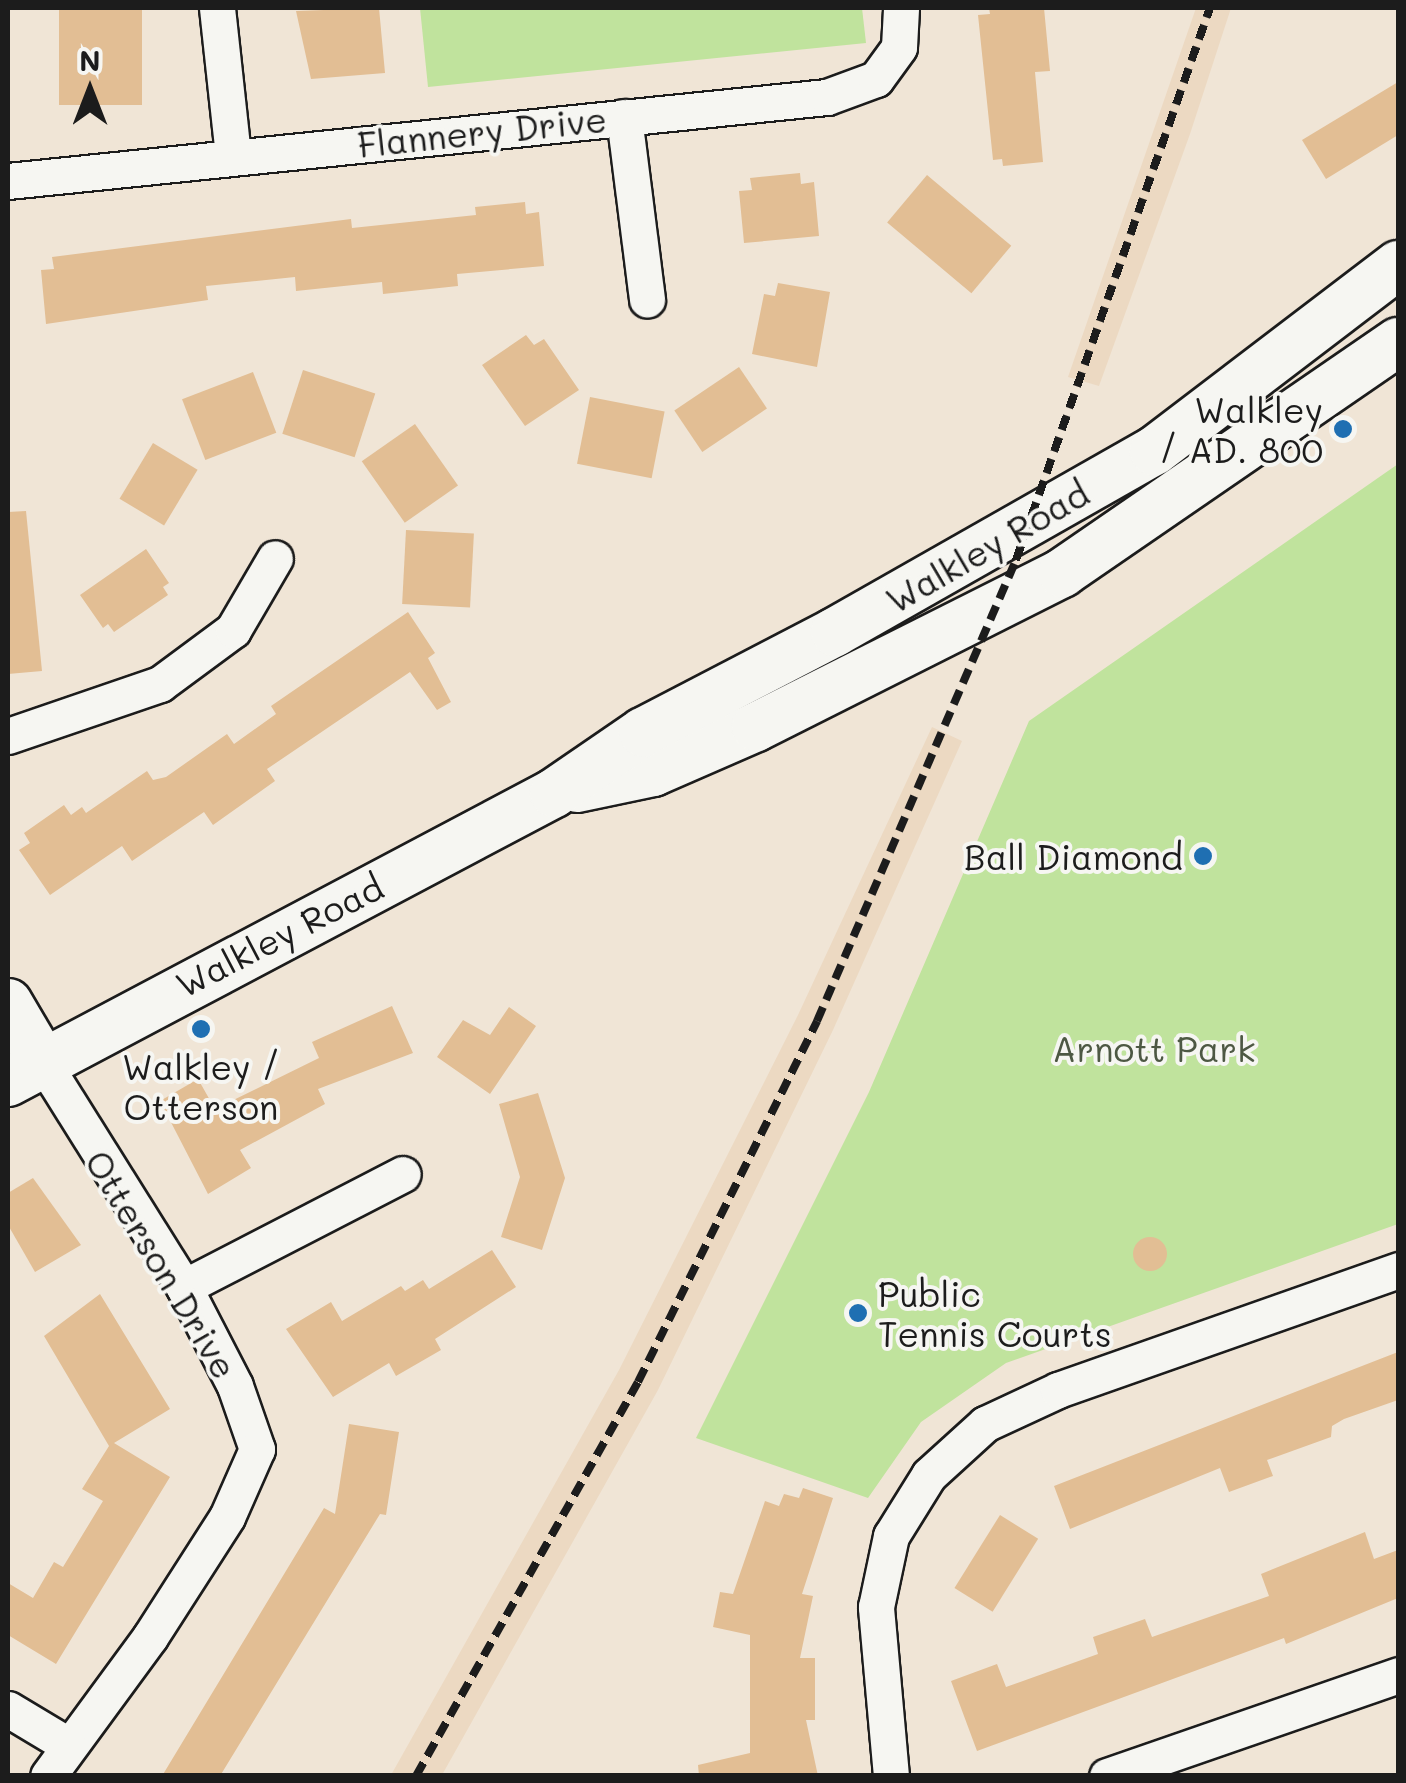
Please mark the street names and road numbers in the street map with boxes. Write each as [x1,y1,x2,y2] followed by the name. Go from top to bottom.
[355,97,609,165] street label: Flannery Drive
[878,471,1096,621] street label: Walkley Road
[168,865,390,1005] street label: Walkley Road
[77,1142,247,1386] street label: Otterson Drive

